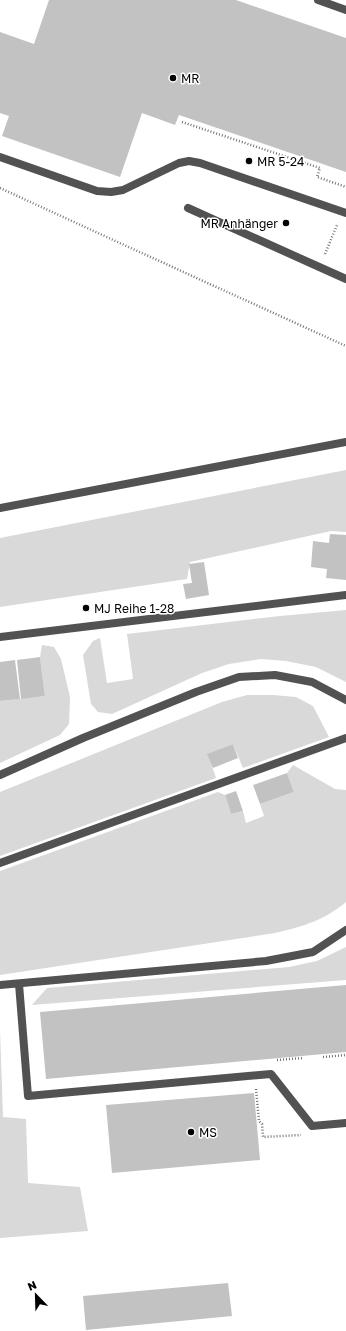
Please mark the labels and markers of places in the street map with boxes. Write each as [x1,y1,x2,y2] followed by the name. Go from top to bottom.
[181,71,199,86] place label: MR
[168,73,178,83] marker: MR
[257,154,304,169] place label: MR 5-24
[244,156,254,166] marker: MR 5-24
[201,216,278,231] place label: MR Anhänger
[281,218,291,228] marker: MR Anhänger
[94,601,174,616] place label: MJ Reihe 1-28
[81,603,91,613] marker: MJ Reihe 1-28
[199,1125,217,1140] place label: MS
[186,1127,196,1137] marker: MS

